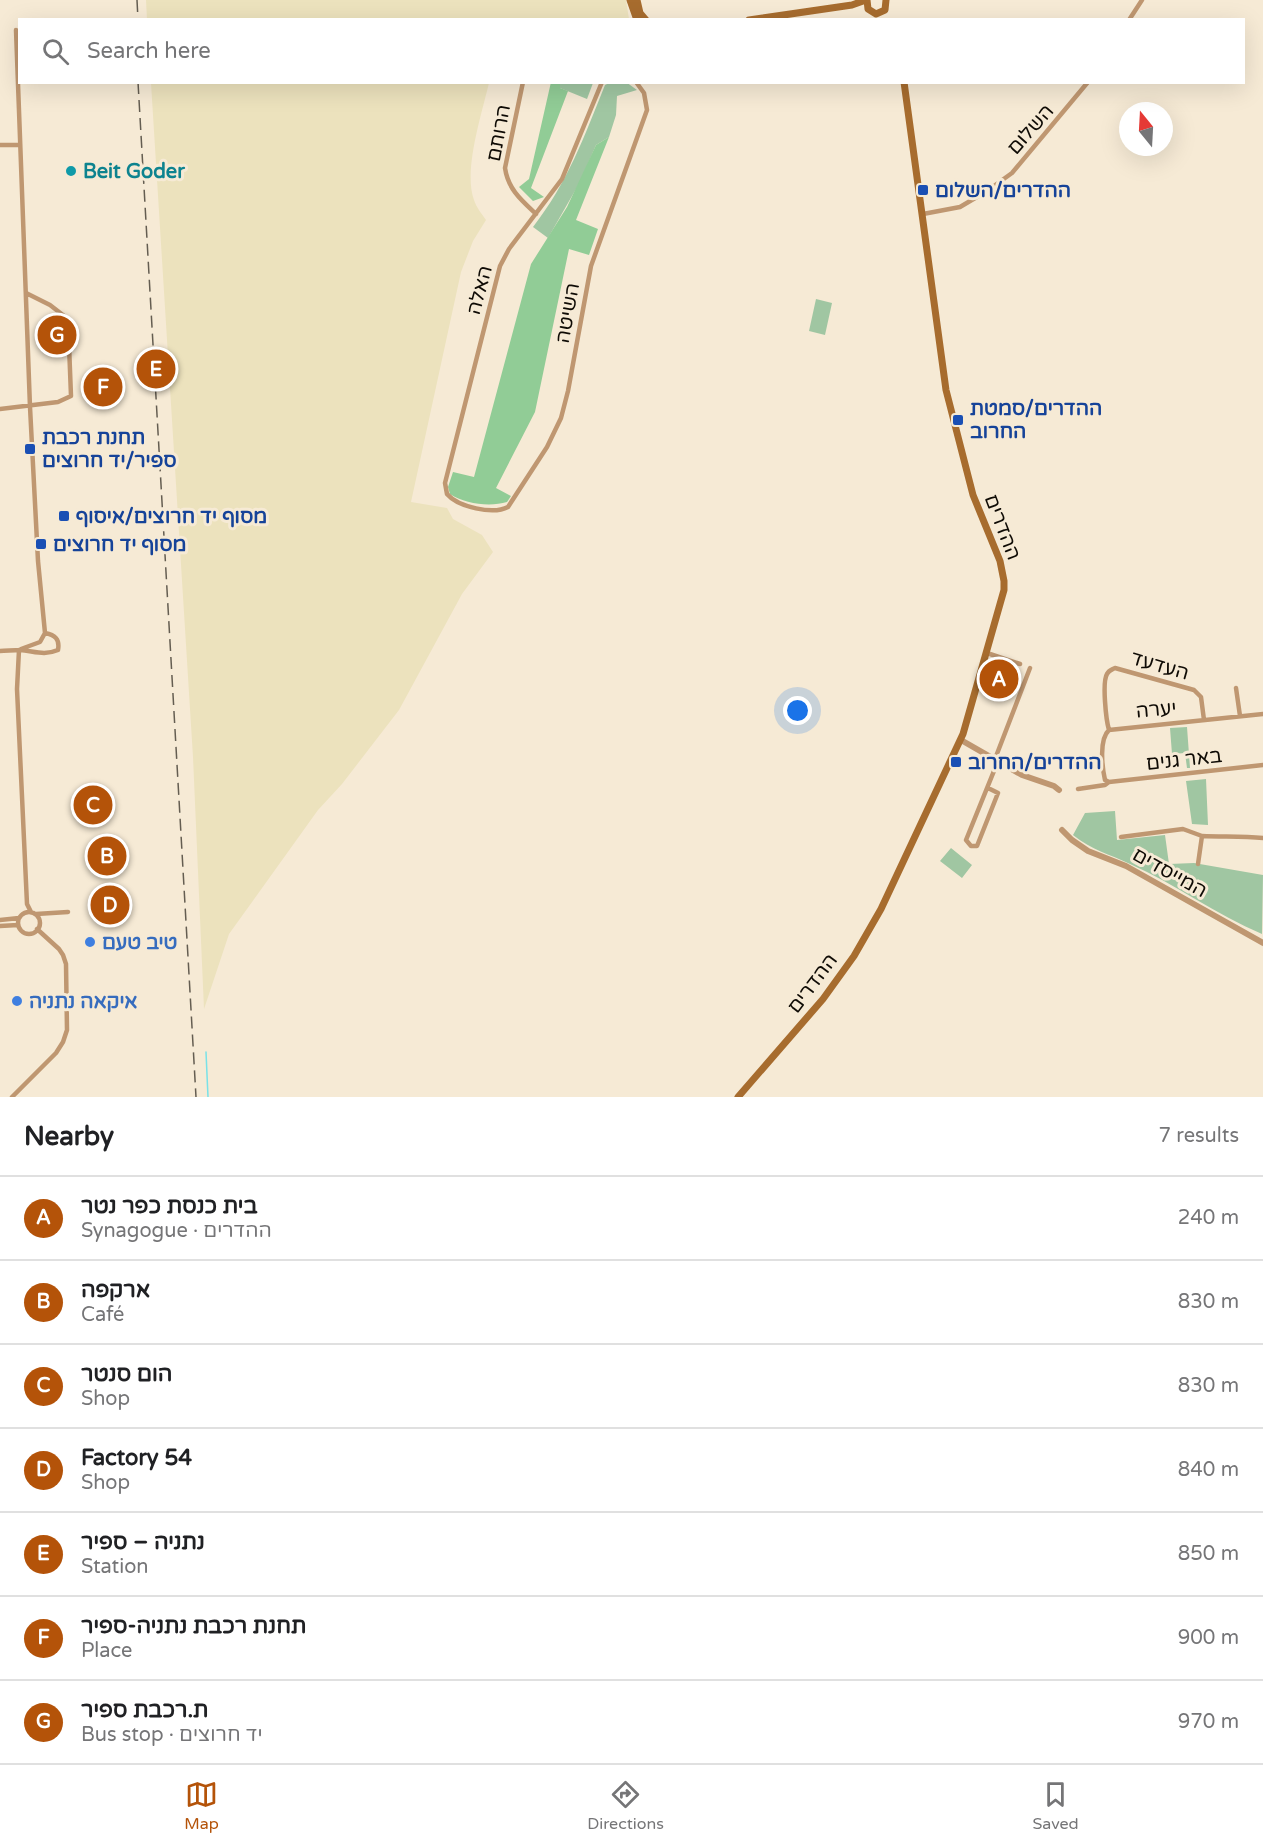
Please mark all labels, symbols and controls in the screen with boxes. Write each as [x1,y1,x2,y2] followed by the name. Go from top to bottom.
[18,18,1245,84] search box
[39,35,72,68] icon: search
[87,38,211,64] text: Search here
[1002,100,1059,160] street label: השלום
[1119,102,1173,156] north arrow
[482,103,516,164] street label: הרותם
[83,160,185,184] place label: Beit Goder
[64,164,78,178] marker: Beit Goder
[935,179,1071,203] place label: ההדרים/השלום
[916,183,930,197] marker: ההדרים/השלום
[462,263,498,317] street label: האלה
[551,281,585,345] street label: השיטה
[38,312,76,358] pin: G
[136,346,176,392] pin: E
[84,364,122,410] pin: F
[970,397,1102,444] place label: ההדרים/סמטת החרוב
[951,413,965,427] marker: ההדרים/סמטת החרוב
[42,426,177,473] place label: תחנת רכבת ספיר/יד חרוצים
[23,442,37,456] marker: תחנת רכבת ספיר/יד חרוצים
[979,491,1026,564] street label: ההדרים
[76,505,267,529] place label: מסוף יד חרוצים/איסוף
[57,509,71,523] marker: מסוף יד חרוצים/איסוף
[53,533,186,557] place label: מסוף יד חרוצים
[34,537,48,551] marker: מסוף יד חרוצים
[1128,646,1192,686] street label: העדעד
[980,656,1018,702] pin: A
[783,696,812,725] your location
[1135,696,1178,724] street label: יערה
[1145,744,1224,776] street label: באר גנים
[968,751,1101,775] place label: ההדרים/החרוב
[949,755,963,769] marker: ההדרים/החרוב
[74,782,112,828] pin: C
[88,834,126,878] pin: B
[1128,843,1211,903] street label: המייסדים
[90,882,130,928] pin: D
[102,931,177,955] place label: טיב טעם
[83,935,97,949] marker: טיב טעם
[783,949,843,1018] street label: ההדרים
[29,990,137,1014] place label: איקאה נתניה
[10,994,24,1008] marker: איקאה נתניה
[24,1121,114,1152] text: Nearby
[1159,1124,1239,1148] text: 7 results
[81,1193,258,1219] text: בית כנסת כפר נטר
[36,1206,51,1230] text: A
[1178,1206,1239,1230] text: 240 m
[81,1219,272,1243] text: Synagogue · ההדרים
[81,1277,150,1303] text: ארקפה
[37,1290,50,1314] text: B
[1178,1290,1239,1314] text: 830 m
[81,1303,124,1327] text: Café
[81,1361,172,1387] text: הום סנטר
[37,1374,50,1398] text: C
[1178,1374,1239,1398] text: 830 m
[81,1387,130,1411] text: Shop
[81,1445,192,1471] text: Factory 54
[36,1458,51,1482] text: D
[1178,1458,1239,1482] text: 840 m
[81,1471,130,1495] text: Shop
[81,1529,205,1555] text: נתניה – ספיר
[37,1542,50,1566] text: E
[1178,1542,1239,1566] text: 850 m
[81,1555,148,1579] text: Station
[81,1613,306,1639] text: תחנת רכבת נתניה-ספיר
[37,1626,50,1650] text: F
[1178,1626,1239,1650] text: 900 m
[81,1639,132,1663] text: Place
[81,1697,208,1723] text: ת.רכבת ספיר
[36,1710,51,1734] text: G
[1178,1710,1239,1734] text: 970 m
[81,1723,263,1747] text: Bus stop · יד חרוצים
[184,1778,219,1834] tab: Map
[587,1778,664,1834] tab: Directions
[1032,1778,1079,1834] tab: Saved

